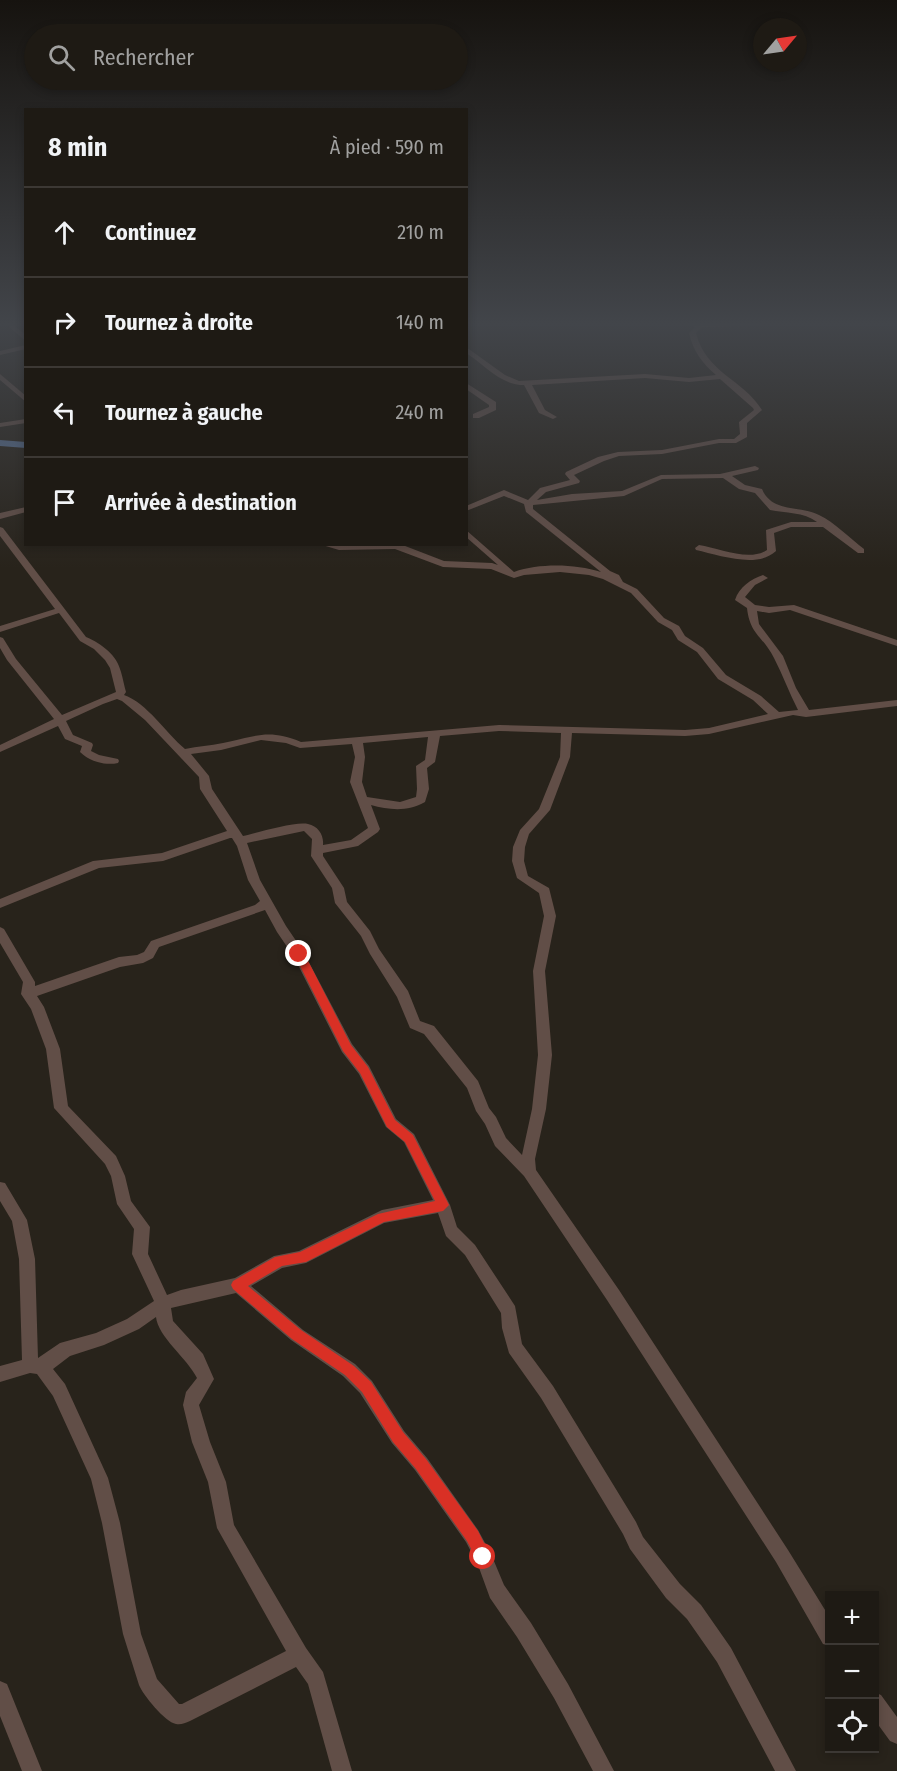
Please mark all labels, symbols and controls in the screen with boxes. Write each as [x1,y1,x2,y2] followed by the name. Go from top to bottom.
[753,18,807,72] north arrow
[24,24,468,90] search box
[45,41,78,74] icon: search
[93,44,194,71] text: Rechercher
[48,132,107,163] text: 8 min
[330,135,444,159] text: À pied · 590 m
[48,216,81,249] icon: ahead
[105,219,196,246] text: Continuez
[397,220,444,244] text: 210 m
[48,306,81,339] icon: right
[105,309,253,336] text: Tournez à droite
[396,310,444,334] text: 140 m
[48,396,81,429] icon: left
[105,399,263,426] text: Tournez à gauche
[395,400,444,424] text: 240 m
[48,486,81,519] icon: arrive
[105,489,297,516] text: Arrivée à destination
[285,940,311,966] route end
[469,1543,495,1569] route start
[825,1591,879,1753] map controls
[825,1591,879,1645] button: +
[825,1645,879,1699] button: −
[825,1699,879,1753] button: locate

